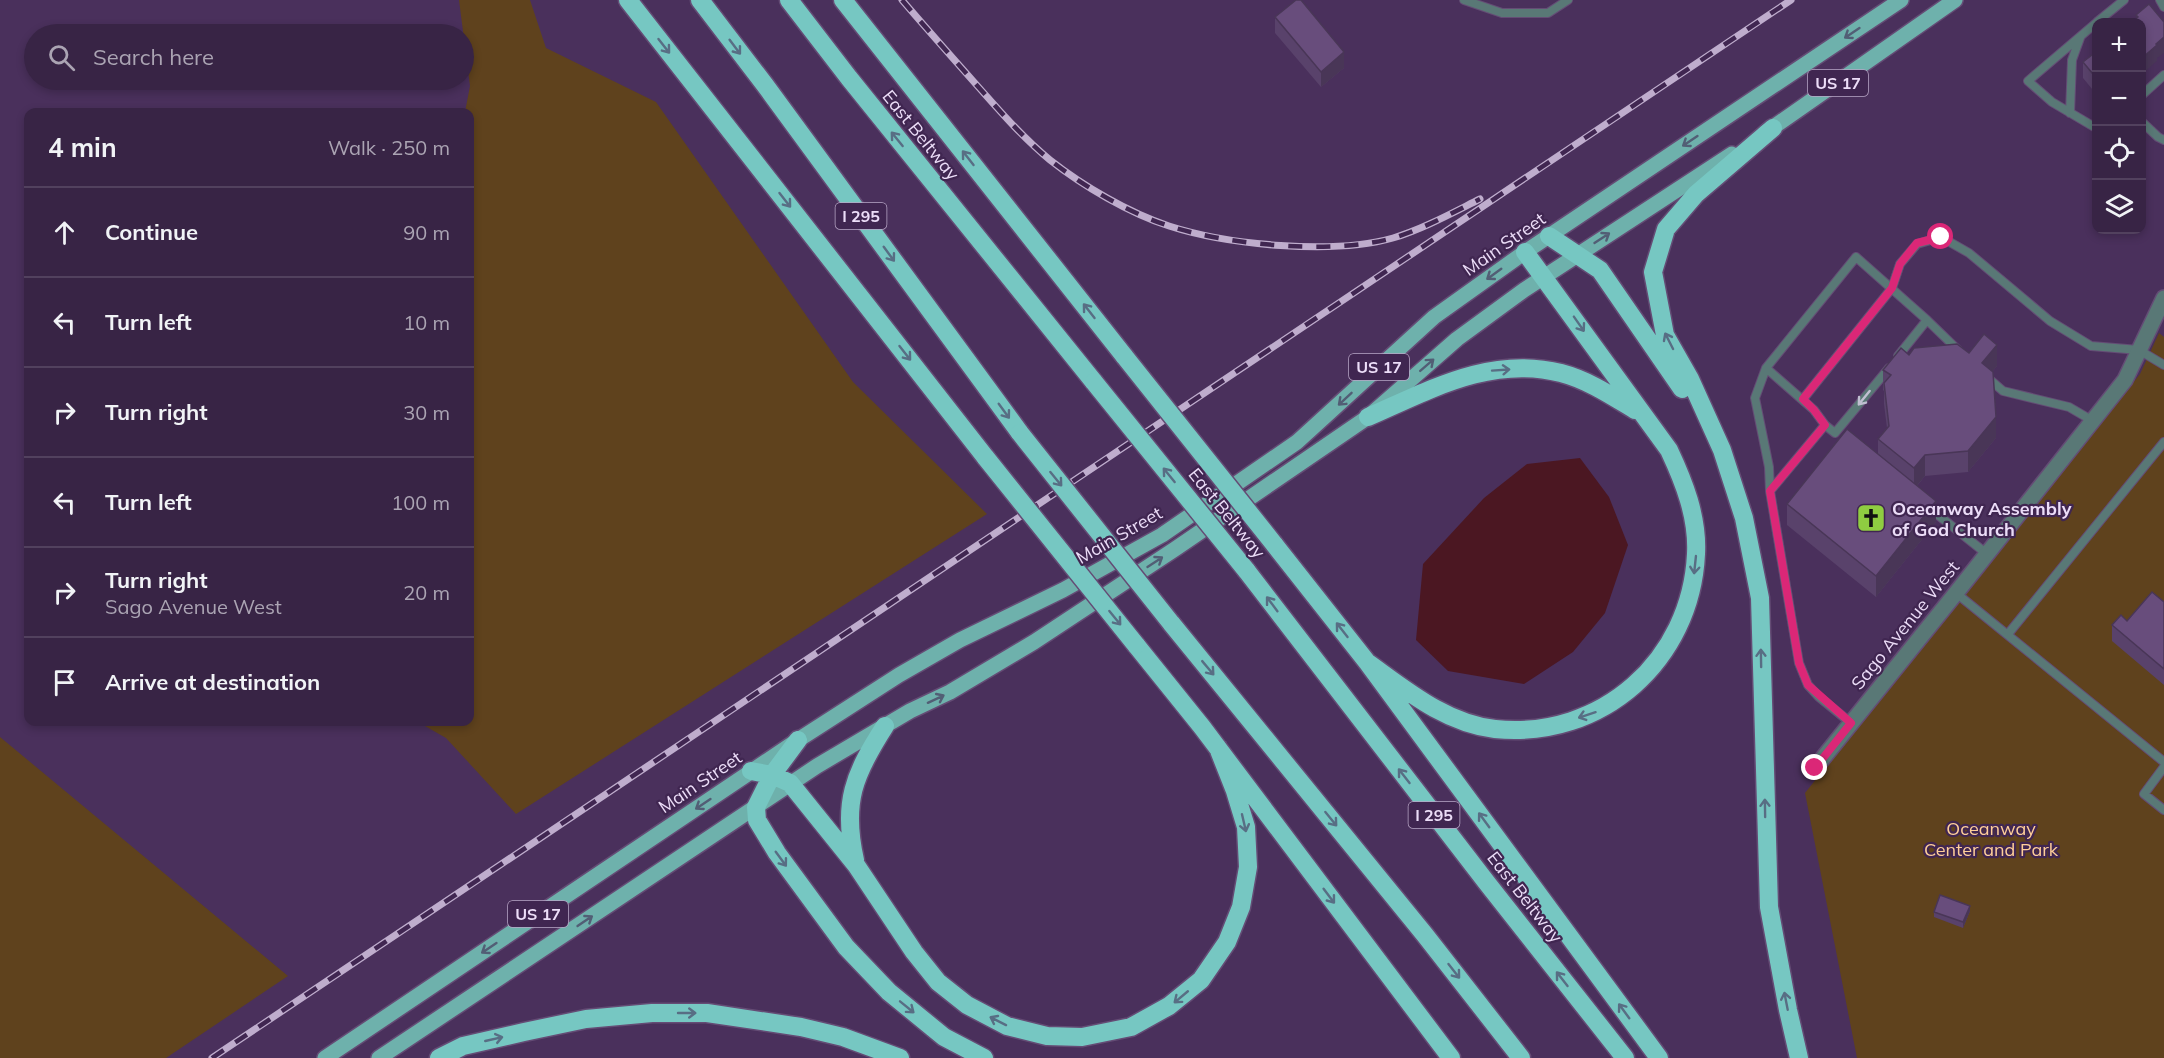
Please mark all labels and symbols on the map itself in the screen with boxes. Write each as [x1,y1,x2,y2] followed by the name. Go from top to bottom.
[1844,26,1861,39] one-way arrow
[658,38,671,54] one-way arrow
[729,38,742,54] one-way arrow
[1808,70,1868,96] road number: US 17
[878,85,965,185] street label: East Beltway
[891,131,904,147] one-way arrow
[1683,135,1699,147] one-way arrow
[961,151,975,166] one-way arrow
[778,191,791,207] one-way arrow
[836,203,886,229] road number: I 295
[1458,207,1550,281] street label: Main Street
[1927,223,1953,249] route start
[1593,232,1610,244] one-way arrow
[882,246,895,262] one-way arrow
[1487,268,1503,280] one-way arrow
[1082,303,1095,319] one-way arrow
[1573,315,1585,331] one-way arrow
[1663,332,1675,350] one-way arrow
[898,345,911,361] one-way arrow
[1349,354,1409,380] road number: US 17
[1419,358,1434,372] one-way arrow
[1490,364,1510,375] one-way arrow
[1857,390,1871,405] one-way arrow
[1338,392,1353,406] one-way arrow
[998,403,1010,419] one-way arrow
[1184,463,1271,563] street label: East Beltway
[1163,467,1176,483] one-way arrow
[1050,471,1063,487] one-way arrow
[1892,497,2072,541] place label: Oceanway Assembly of God Church
[1072,501,1166,569] street label: Main Street
[1855,502,1887,534] church icon: Oceanway Assembly of God Church
[1689,554,1700,574] one-way arrow
[1146,556,1163,568] one-way arrow
[1846,556,1964,694] street label: Sago Avenue West
[1266,596,1279,612] one-way arrow
[1108,610,1121,626] one-way arrow
[1336,622,1349,638] one-way arrow
[1755,649,1767,669] one-way arrow
[1202,660,1215,676] one-way arrow
[927,692,945,704] one-way arrow
[1578,710,1597,721] one-way arrow
[654,746,746,818] street label: Main Street
[1801,754,1827,780] route end
[1397,768,1410,784] one-way arrow
[694,797,711,810] one-way arrow
[1759,798,1770,818] one-way arrow
[1408,802,1460,828] road number: I 295
[1325,811,1338,827] one-way arrow
[1478,812,1491,828] one-way arrow
[1239,813,1251,832] one-way arrow
[1924,817,2059,861] park label: Oceanway Center and Park
[1482,847,1568,948] street label: East Beltway
[775,850,787,866] one-way arrow
[1322,887,1335,903] one-way arrow
[508,901,568,927] road number: US 17
[577,915,593,927] one-way arrow
[481,942,497,954] one-way arrow
[1447,963,1460,979] one-way arrow
[1556,971,1569,987] one-way arrow
[1173,990,1189,1003] one-way arrow
[1780,992,1791,1011] one-way arrow
[899,1000,915,1013] one-way arrow
[1618,1003,1630,1019] one-way arrow
[676,1007,696,1019] one-way arrow
[990,1015,1007,1027] one-way arrow
[484,1032,503,1044] one-way arrow

